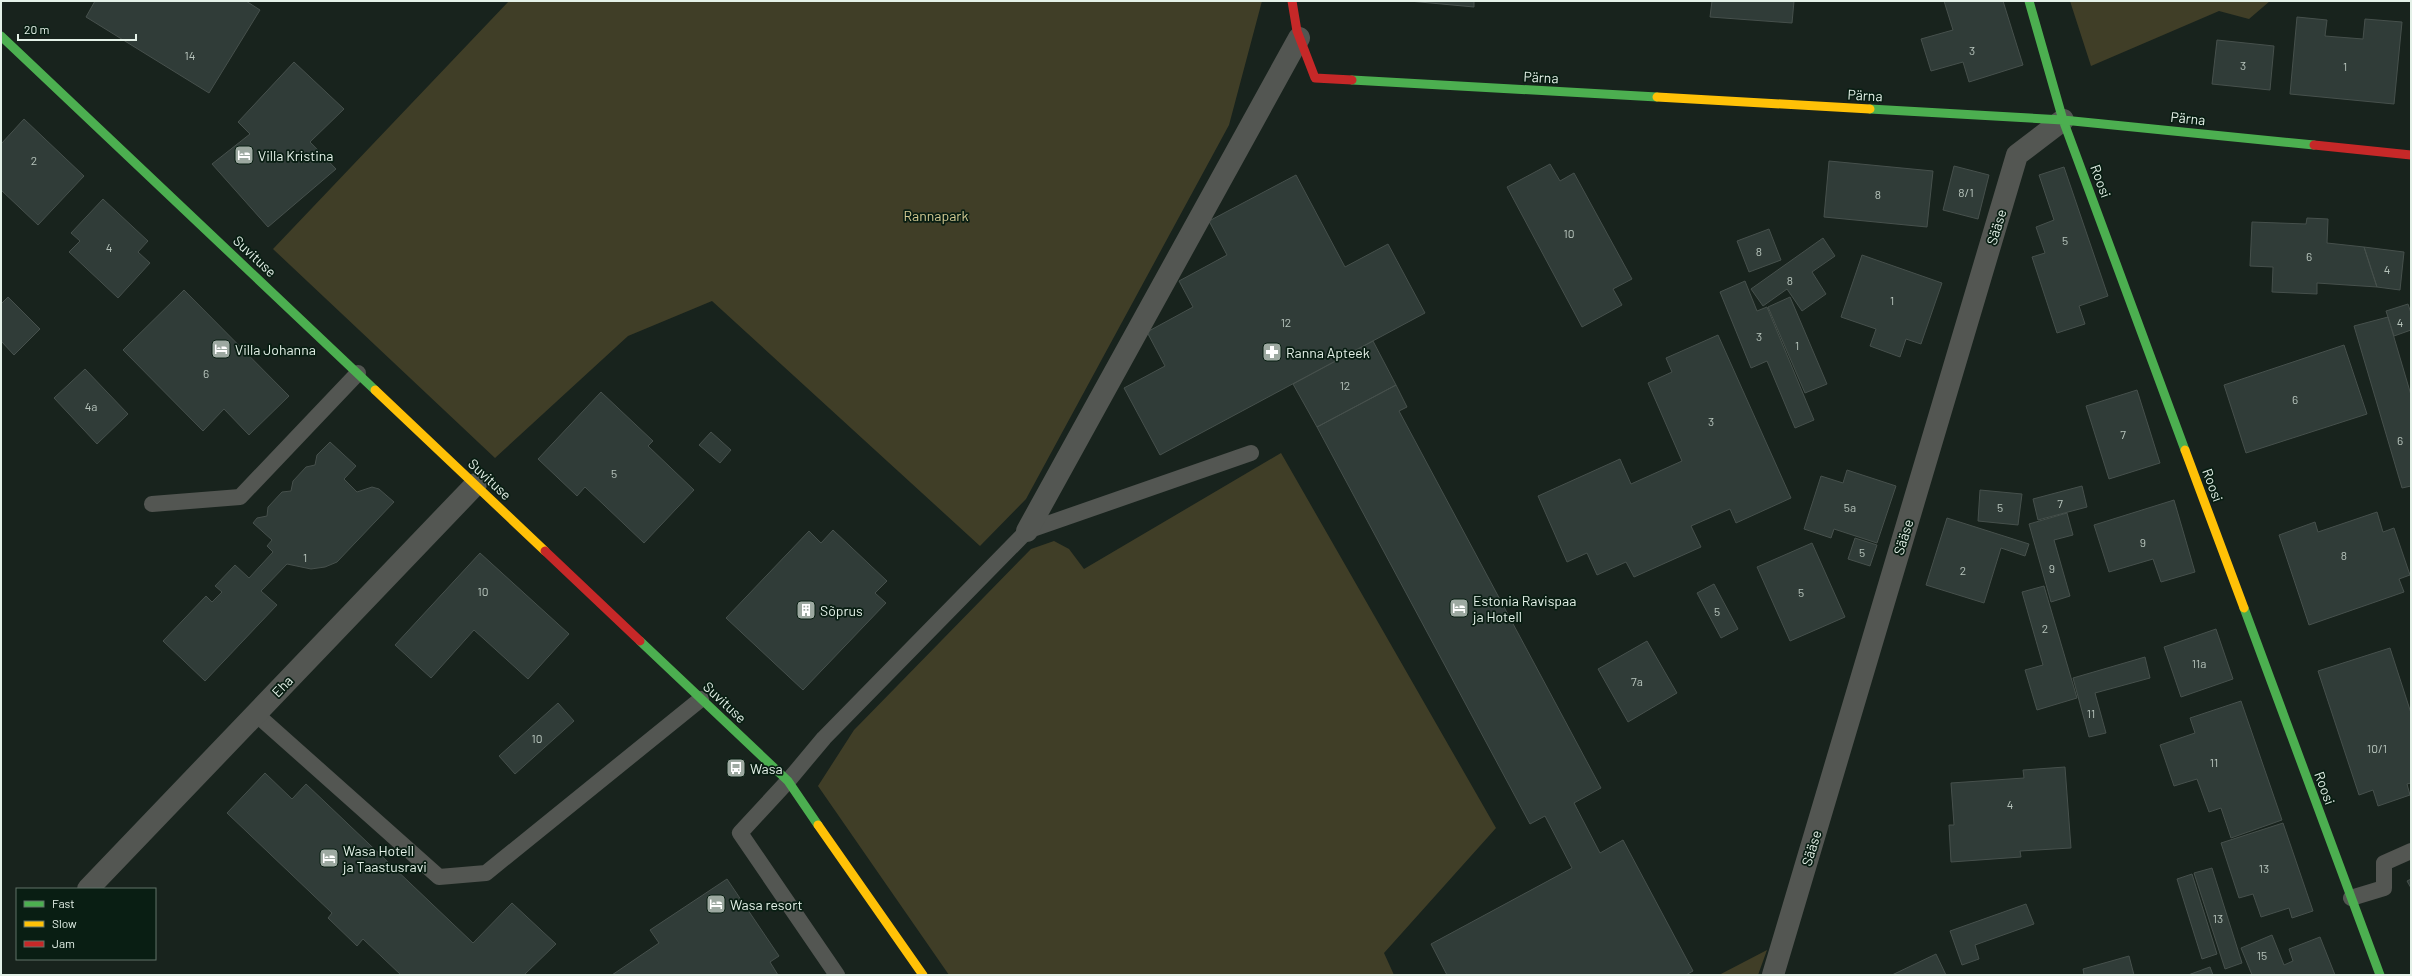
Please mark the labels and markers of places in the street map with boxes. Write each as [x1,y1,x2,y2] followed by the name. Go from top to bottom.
[233,144,255,166] hotel icon: Villa Kristina
[258,147,334,164] place label: Villa Kristina
[210,338,232,360] hotel icon: Villa Johanna
[235,341,316,358] place label: Villa Johanna
[1261,341,1283,363] pharmacy icon: Ranna Apteek
[1286,344,1370,361] place label: Ranna Apteek
[1472,592,1576,625] place label: Estonia Ravispaa ja Hotell
[1448,597,1470,619] hotel icon: Estonia Ravispaa ja Hotell
[795,599,817,621] building icon: Sõprus
[820,602,863,619] place label: Sõprus
[725,757,747,779] bus stop icon: Wasa
[750,760,783,777] place label: Wasa
[342,842,427,875] place label: Wasa Hotell ja Taastusravi
[318,847,340,869] hotel icon: Wasa Hotell ja Taastusravi
[705,893,727,915] hotel icon: Wasa resort
[730,896,803,913] place label: Wasa resort

